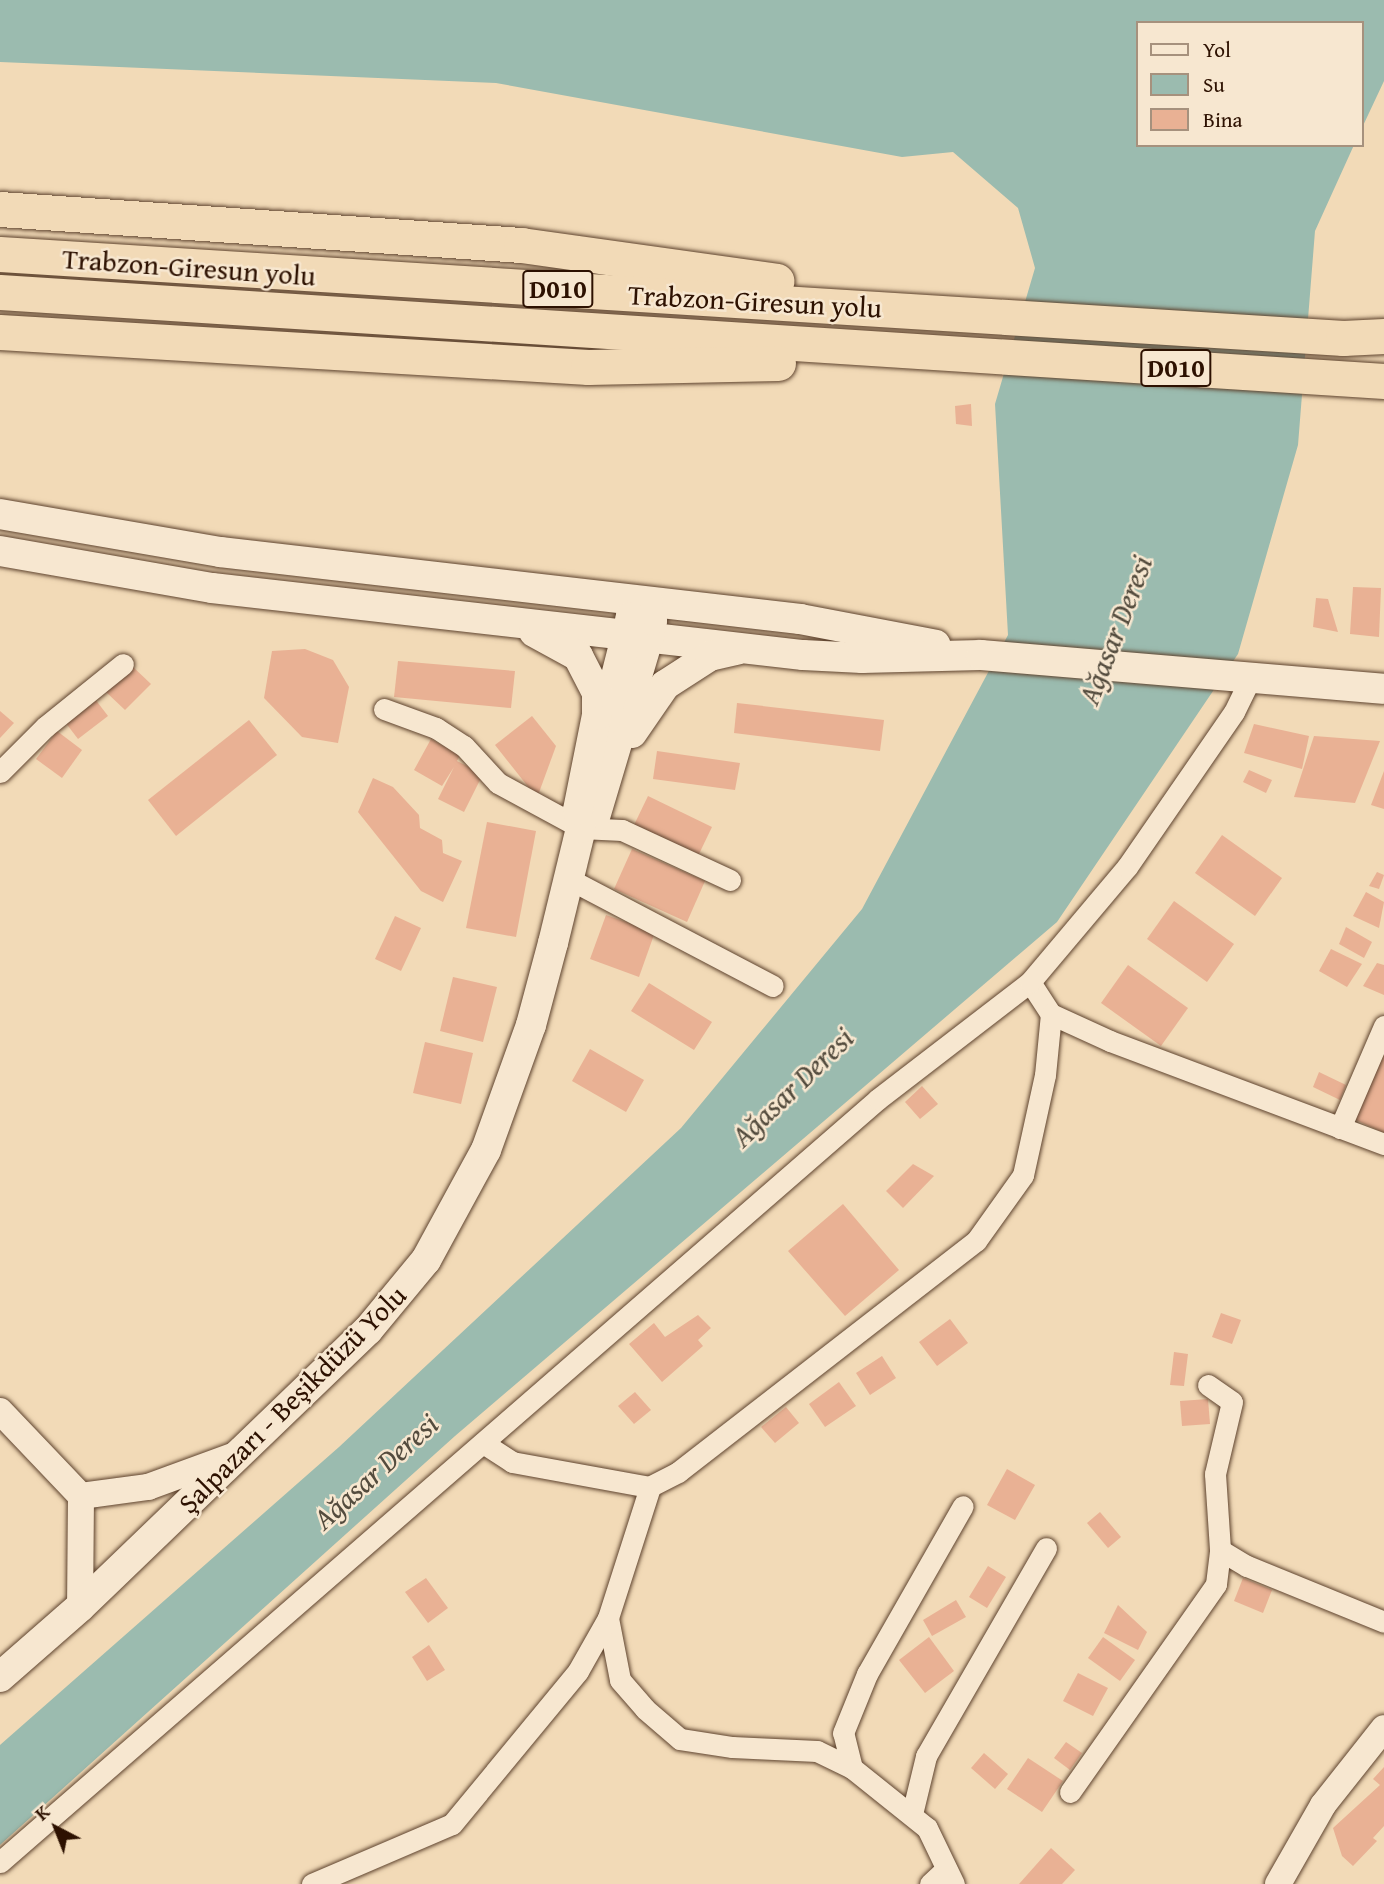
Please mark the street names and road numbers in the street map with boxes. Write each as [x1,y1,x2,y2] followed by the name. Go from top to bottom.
[61,241,317,293] street label: Trabzon-Giresun yolu
[521,266,595,312] road number: D010
[627,278,883,324] street label: Trabzon-Giresun yolu
[1139,346,1213,390] road number: D010
[171,1278,413,1520] street label: Şalpazarı - Beşikdüzü Yolu

